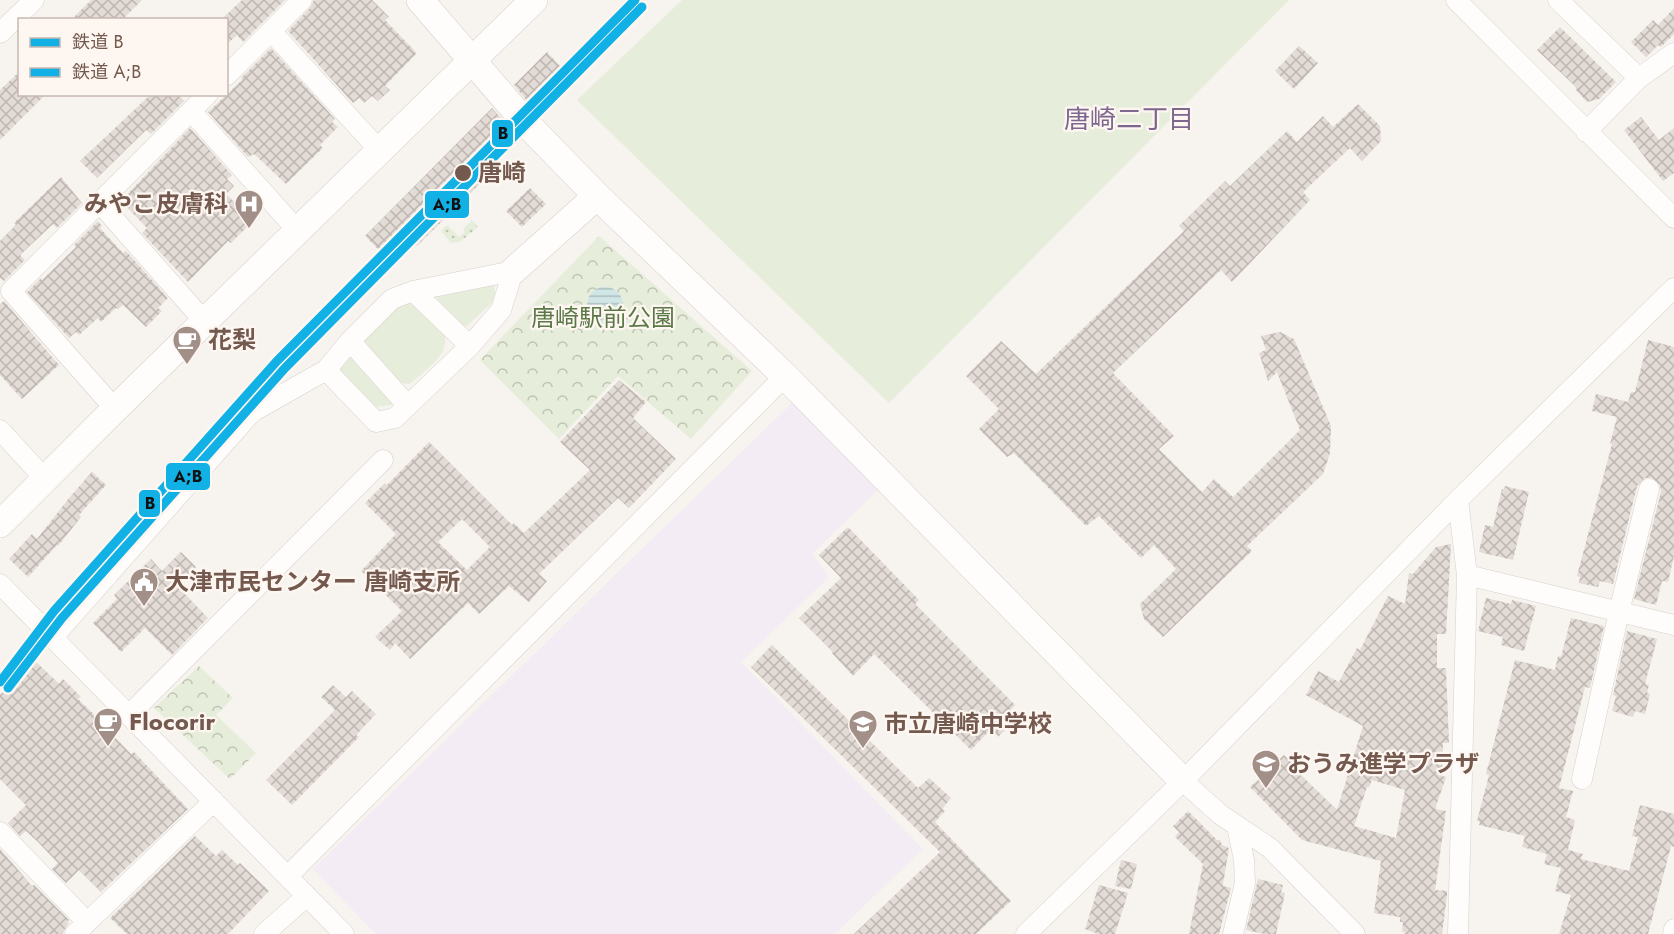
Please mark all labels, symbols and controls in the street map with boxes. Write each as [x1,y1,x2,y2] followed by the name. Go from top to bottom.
[18,18,228,96] legend
[72,29,123,55] text: 鉄道 B
[72,59,141,85] text: 鉄道 A;B
[1064,100,1194,138] district label: 唐崎二丁目
[491,119,514,148] line badge: B
[498,122,508,145] text: B
[478,155,526,190] place label: 唐崎
[453,163,473,183] marker: 唐崎
[84,186,228,221] place label: みやこ皮膚科
[233,188,265,230] hospital icon: みやこ皮膚科
[424,190,470,219] line badge: A;B
[432,193,461,216] text: A;B
[531,300,675,335] park label: 唐崎駅前公園
[208,322,256,357] place label: 花梨
[171,324,203,366] cafe icon: 花梨
[165,462,211,491] line badge: A;B
[173,465,202,488] text: A;B
[138,489,161,518] line badge: B
[145,492,155,515] text: B
[165,564,460,599] place label: 大津市民センター 唐崎支所
[128,566,160,608] public building icon: 大津市民センター 唐崎支所
[129,704,215,739] place label: Flocorir
[92,706,124,748] cafe icon: Flocorir
[884,706,1052,741] place label: 市立唐崎中学校
[847,708,879,750] school or university icon: 市立唐崎中学校
[1287,746,1479,781] place label: おうみ進学プラザ
[1250,748,1282,790] school or university icon: おうみ進学プラザ

